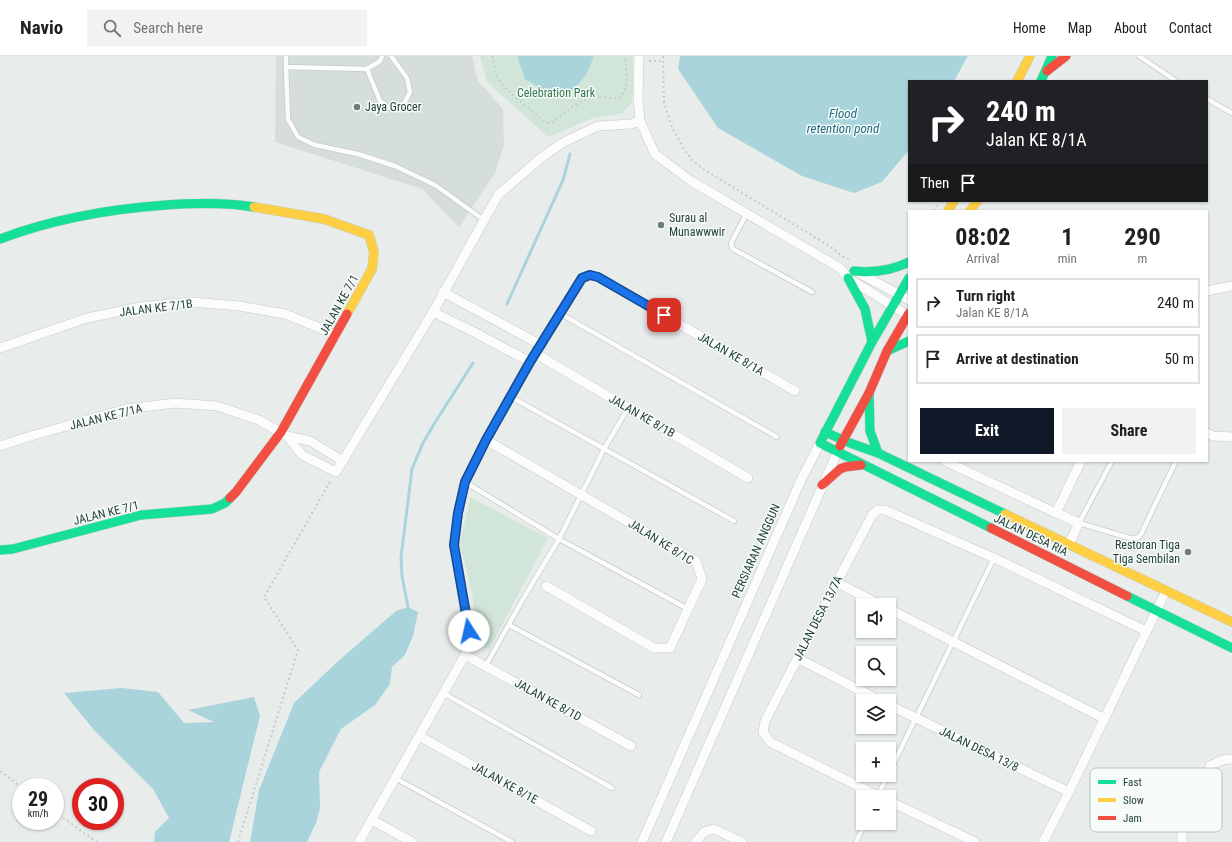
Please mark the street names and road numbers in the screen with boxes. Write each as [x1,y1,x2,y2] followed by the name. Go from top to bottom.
[317,272,361,338] street label: JALAN KE 7/1
[119,297,193,319] street label: JALAN KE 7/1B
[695,329,767,379] street label: JALAN KE 8/1A
[607,392,677,440] street label: JALAN KE 8/1B
[68,401,144,433] street label: JALAN KE 7/1A
[72,498,140,528] street label: JALAN KE 7/1
[729,502,783,600] street label: PERSIARAN ANGGUN
[992,511,1070,559] street label: JALAN DESA RIA
[626,516,696,568] street label: JALAN KE 8/1C
[791,573,845,663] street label: JALAN DESA 13/7A
[512,676,584,724] street label: JALAN KE 8/1D
[937,724,1021,774] street label: JALAN DESA 13/8
[470,759,540,807] street label: JALAN KE 8/1E

